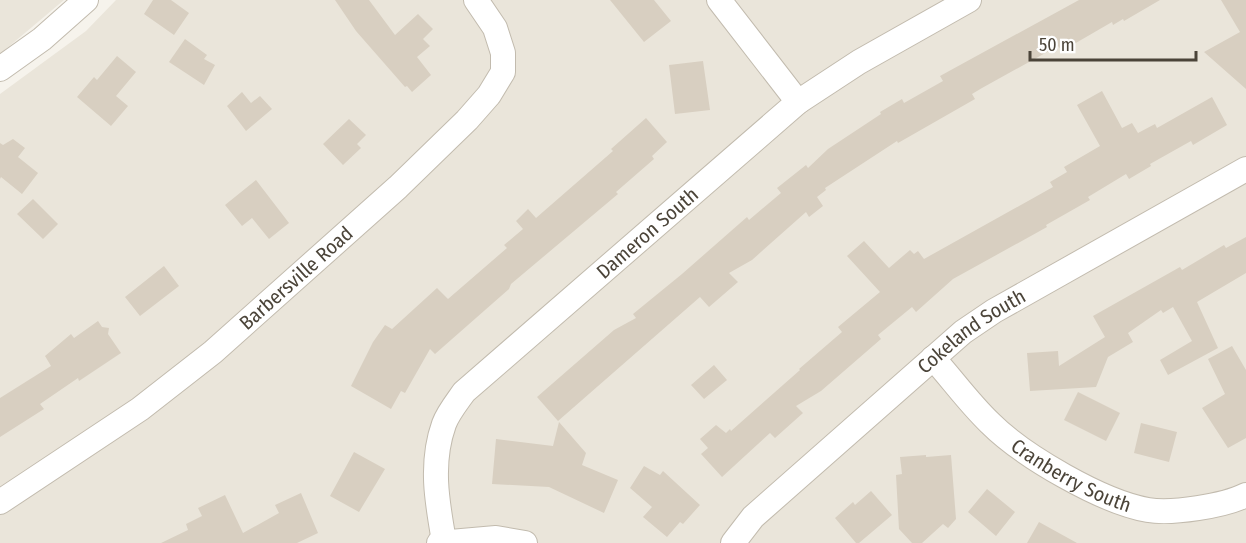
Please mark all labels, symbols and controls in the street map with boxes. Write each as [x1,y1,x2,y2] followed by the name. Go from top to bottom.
[1030,24,1196,62] scale bar
[1039,34,1075,56] text: 50 m
[592,182,703,283] street label: Dameron South
[234,221,358,335] street label: Barbersville Road
[912,284,1030,379] street label: Cokeland South
[1007,434,1134,517] street label: Cranberry South

